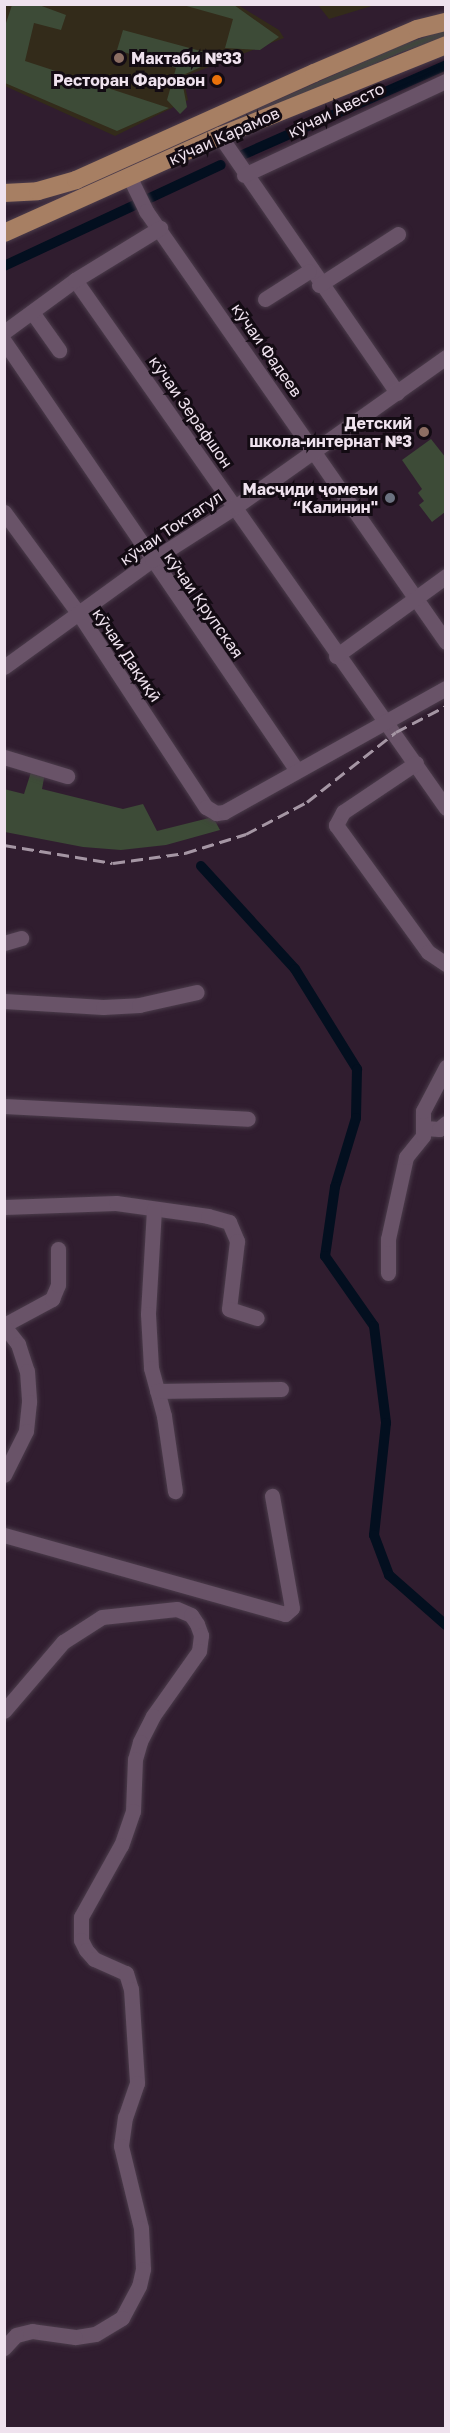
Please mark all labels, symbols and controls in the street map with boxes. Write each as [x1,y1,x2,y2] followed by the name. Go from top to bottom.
[131,48,242,68] place label: Мактаби №33
[112,51,126,65] marker: Мактаби №33
[53,70,205,90] place label: Ресторан Фаровон
[210,73,224,87] marker: Ресторан Фаровон
[285,78,387,142] street label: кӯчаи Авесто
[166,103,282,169] street label: кӯчаи Карамов
[228,299,306,401] street label: кӯчаи Фадеев
[145,352,237,472] street label: кӯчаи Зерафшон
[250,413,412,451] place label: Детский школа-интернат №3
[417,425,431,439] marker: Детский школа-интернат №3
[242,479,378,517] place label: Масҷиди ҷомеъи “Калинин"
[116,487,226,569] street label: кӯчаи Токтагул
[383,491,397,505] marker: Масҷиди ҷомеъи “Калинин"
[160,548,248,662] street label: кӯчаи Крупская
[89,605,165,705] street label: кӯчаи Дақиқӣ

